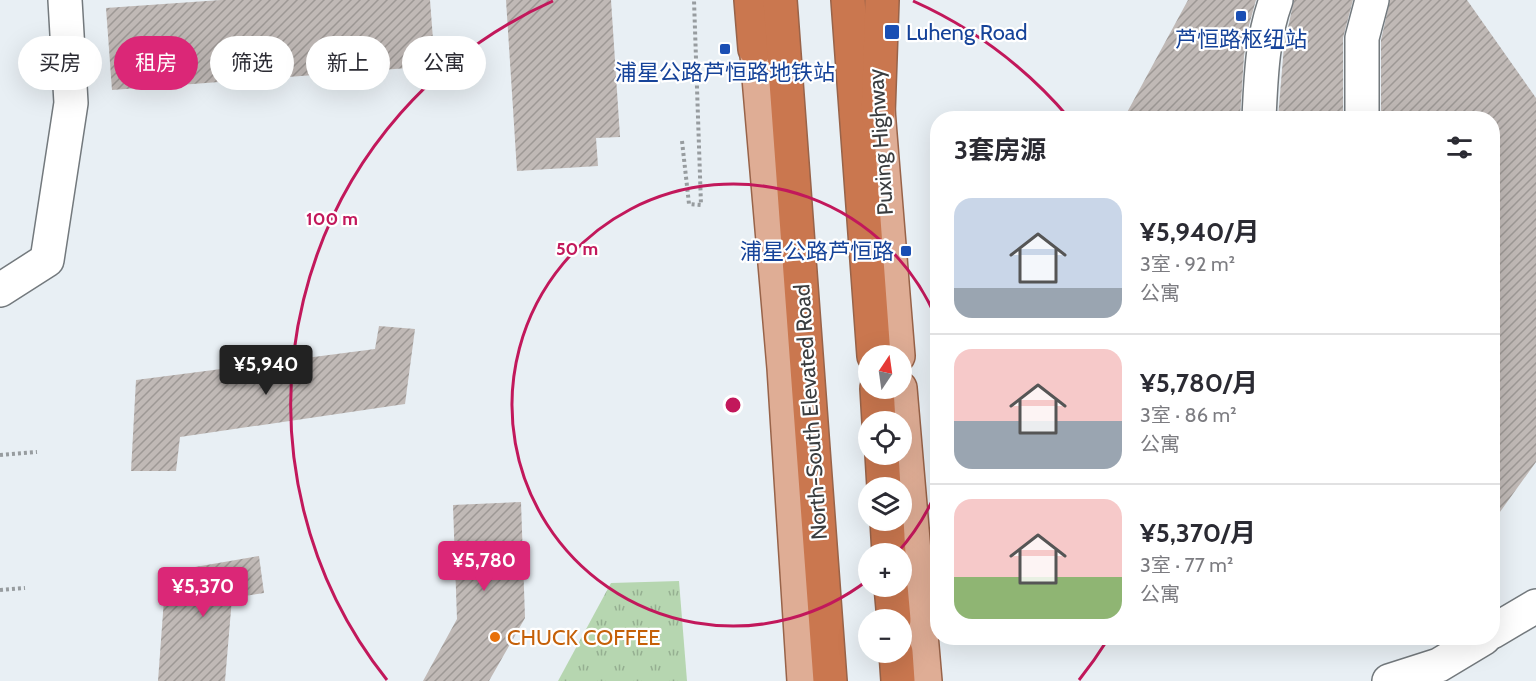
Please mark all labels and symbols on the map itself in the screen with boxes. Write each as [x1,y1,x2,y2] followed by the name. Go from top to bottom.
[1234,9,1248,23] marker: 芦恒路枢纽站
[906,19,1028,46] place label: Luheng Road
[883,23,901,41] marker: Luheng Road
[1175,26,1307,53] place label: 芦恒路枢纽站
[718,42,732,56] marker: 浦星公路芦恒路地铁站
[615,59,835,86] place label: 浦星公路芦恒路地铁站
[862,68,899,216] street label: Puxing Highway
[306,208,358,230] text: 100 m
[556,238,598,260] text: 50 m
[740,238,894,265] place label: 浦星公路芦恒路
[899,244,913,258] marker: 浦星公路芦恒路
[788,283,833,541] street label: North-South Elevated Road
[217,345,315,396] pin: ¥5,940
[858,345,912,399] north arrow
[723,395,743,415] centre of rings
[435,541,533,592] pin: ¥5,780
[154,567,252,618] pin: ¥5,370
[507,624,661,651] place label: CHUCK COFFEE
[488,630,502,644] marker: CHUCK COFFEE

